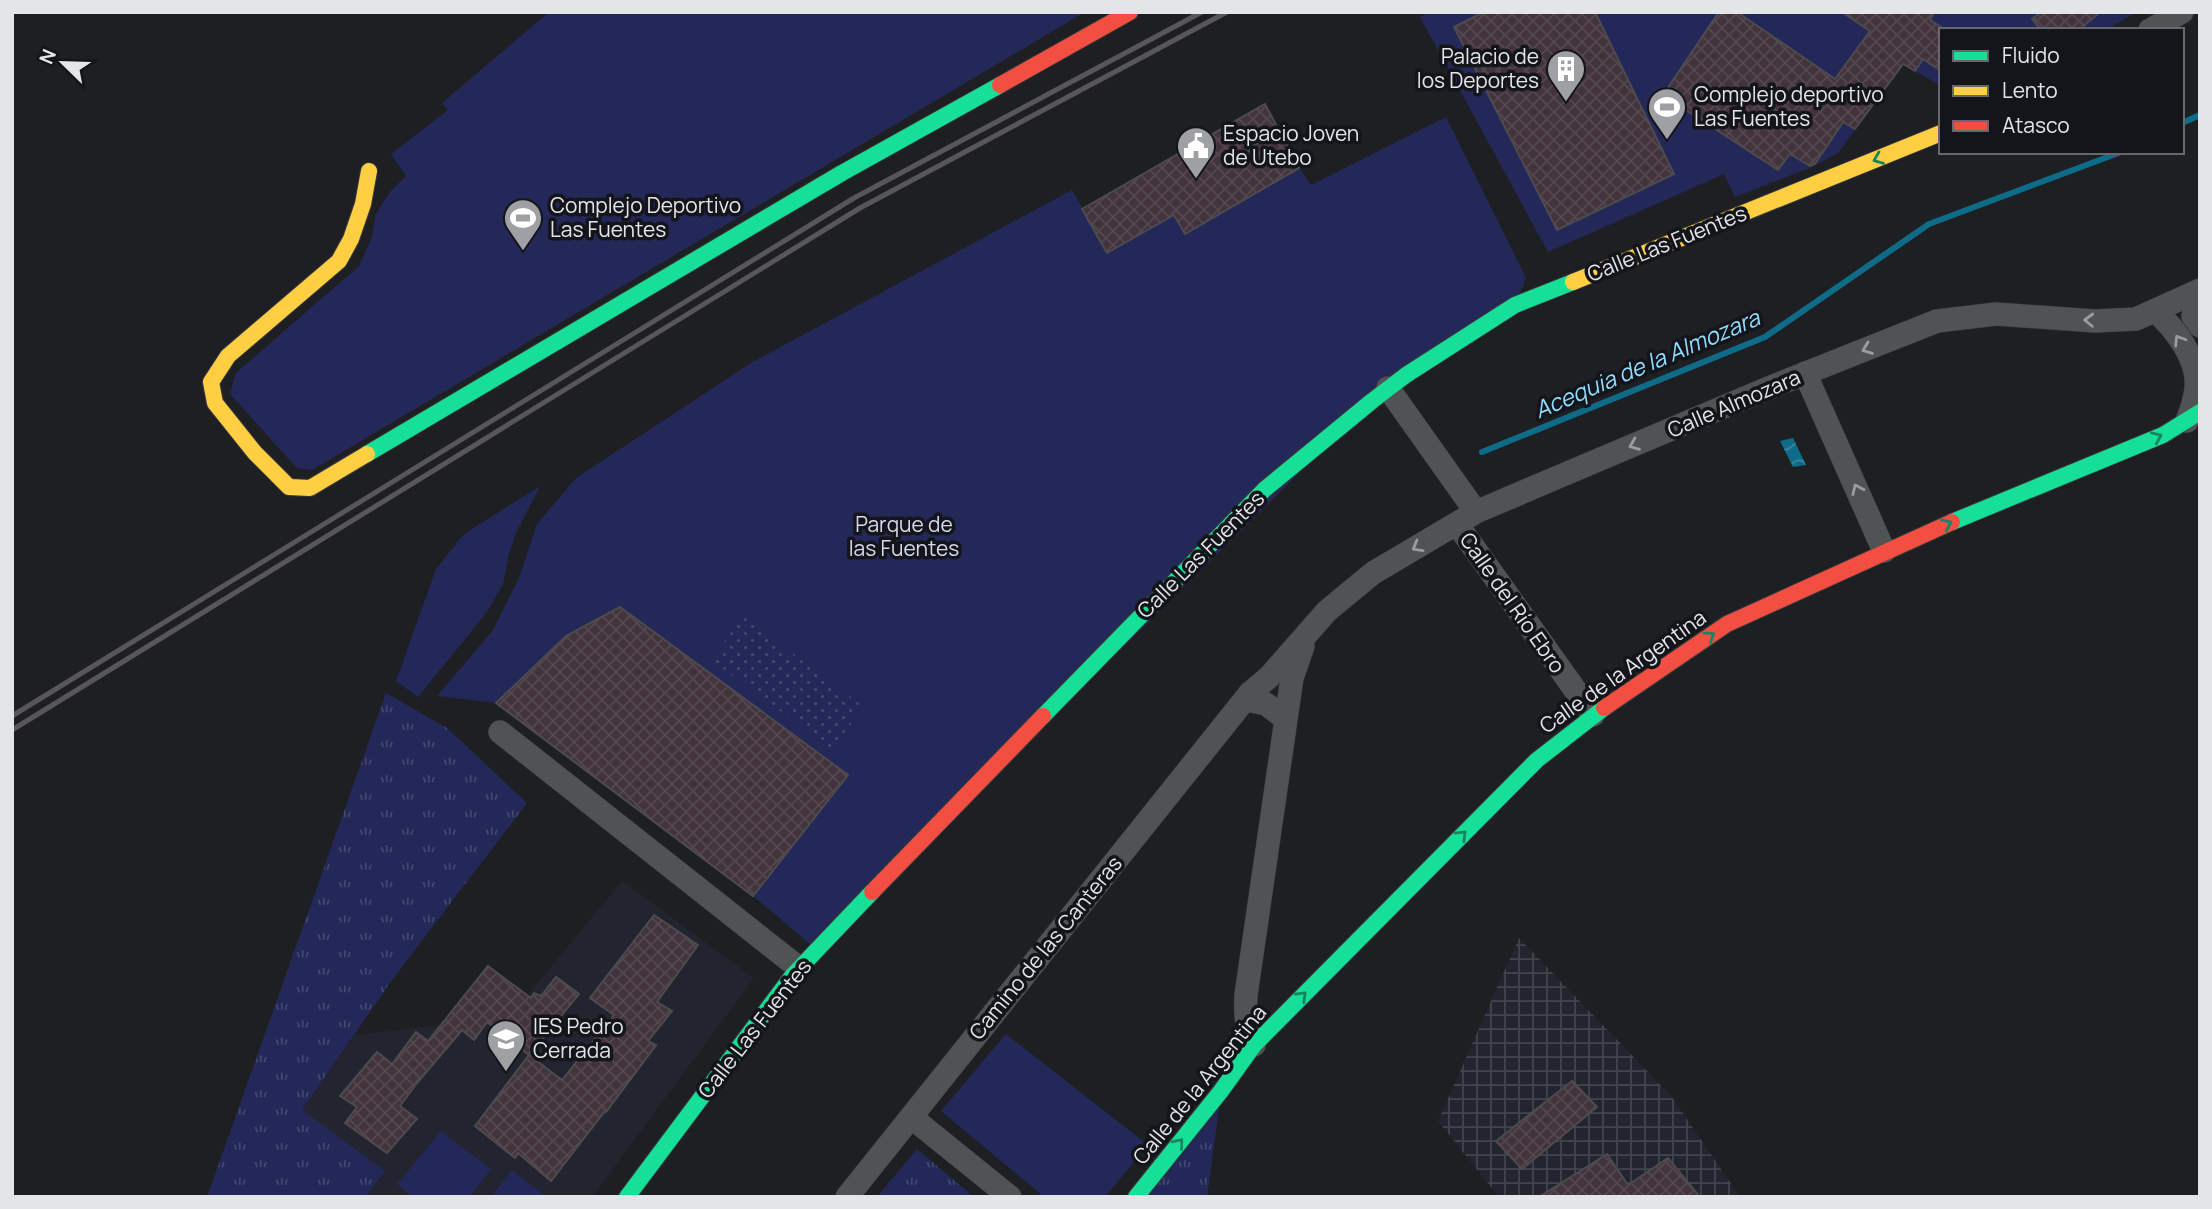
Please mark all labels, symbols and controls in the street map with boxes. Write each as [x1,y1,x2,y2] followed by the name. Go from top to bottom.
[28,28,98,98] north arrow
[1939,28,2184,154] legend
[2002,41,2060,69] text: Fluido
[1417,42,1539,94] place label: Palacio de los Deportes
[33,45,62,68] text: N
[1545,48,1587,103] building icon: Palacio de los Deportes
[2002,76,2058,104] text: Lento
[1694,80,1884,132] place label: Complejo deportivo Las Fuentes
[1646,86,1688,141] sports icon: Complejo deportivo Las Fuentes
[2002,111,2070,139] text: Atasco
[1223,119,1359,171] place label: Espacio Joven de Utebo
[1175,125,1217,180] public building icon: Espacio Joven de Utebo
[1872,151,1884,165] one-way arrow
[550,191,741,243] place label: Complejo Deportivo Las Fuentes
[502,197,544,252] sports icon: Complejo Deportivo Las Fuentes
[1583,198,1750,288] street label: Calle Las Fuentes
[1529,301,1765,425] water label: Acequia de la Almozara
[2083,312,2094,327] one-way arrow
[2174,334,2187,347] one-way arrow
[1862,340,1874,354] one-way arrow
[1663,362,1804,444] street label: Calle Almozara
[2150,431,2162,445] one-way arrow
[1629,437,1641,451] one-way arrow
[1851,484,1865,496] one-way arrow
[1131,485,1270,624] street label: Calle Las Fuentes
[849,510,959,562] park label: Parque de las Fuentes
[1940,518,1952,532] one-way arrow
[1454,527,1572,678] street label: Calle del Río Ebro
[1411,539,1424,552] one-way arrow
[1534,603,1711,739] street label: Calle de la Argentina
[1702,632,1715,644] one-way arrow
[1454,830,1467,843] one-way arrow
[962,850,1128,1045] street label: Camino de las Canteras
[691,953,817,1104] street label: Calle Las Fuentes
[1294,992,1307,1005] one-way arrow
[1126,999,1272,1170] street label: Calle de la Argentina
[533,1012,624,1064] place label: IES Pedro Cerrada
[485,1018,527,1073] school or university icon: IES Pedro Cerrada
[1170,1139,1183,1151] one-way arrow

